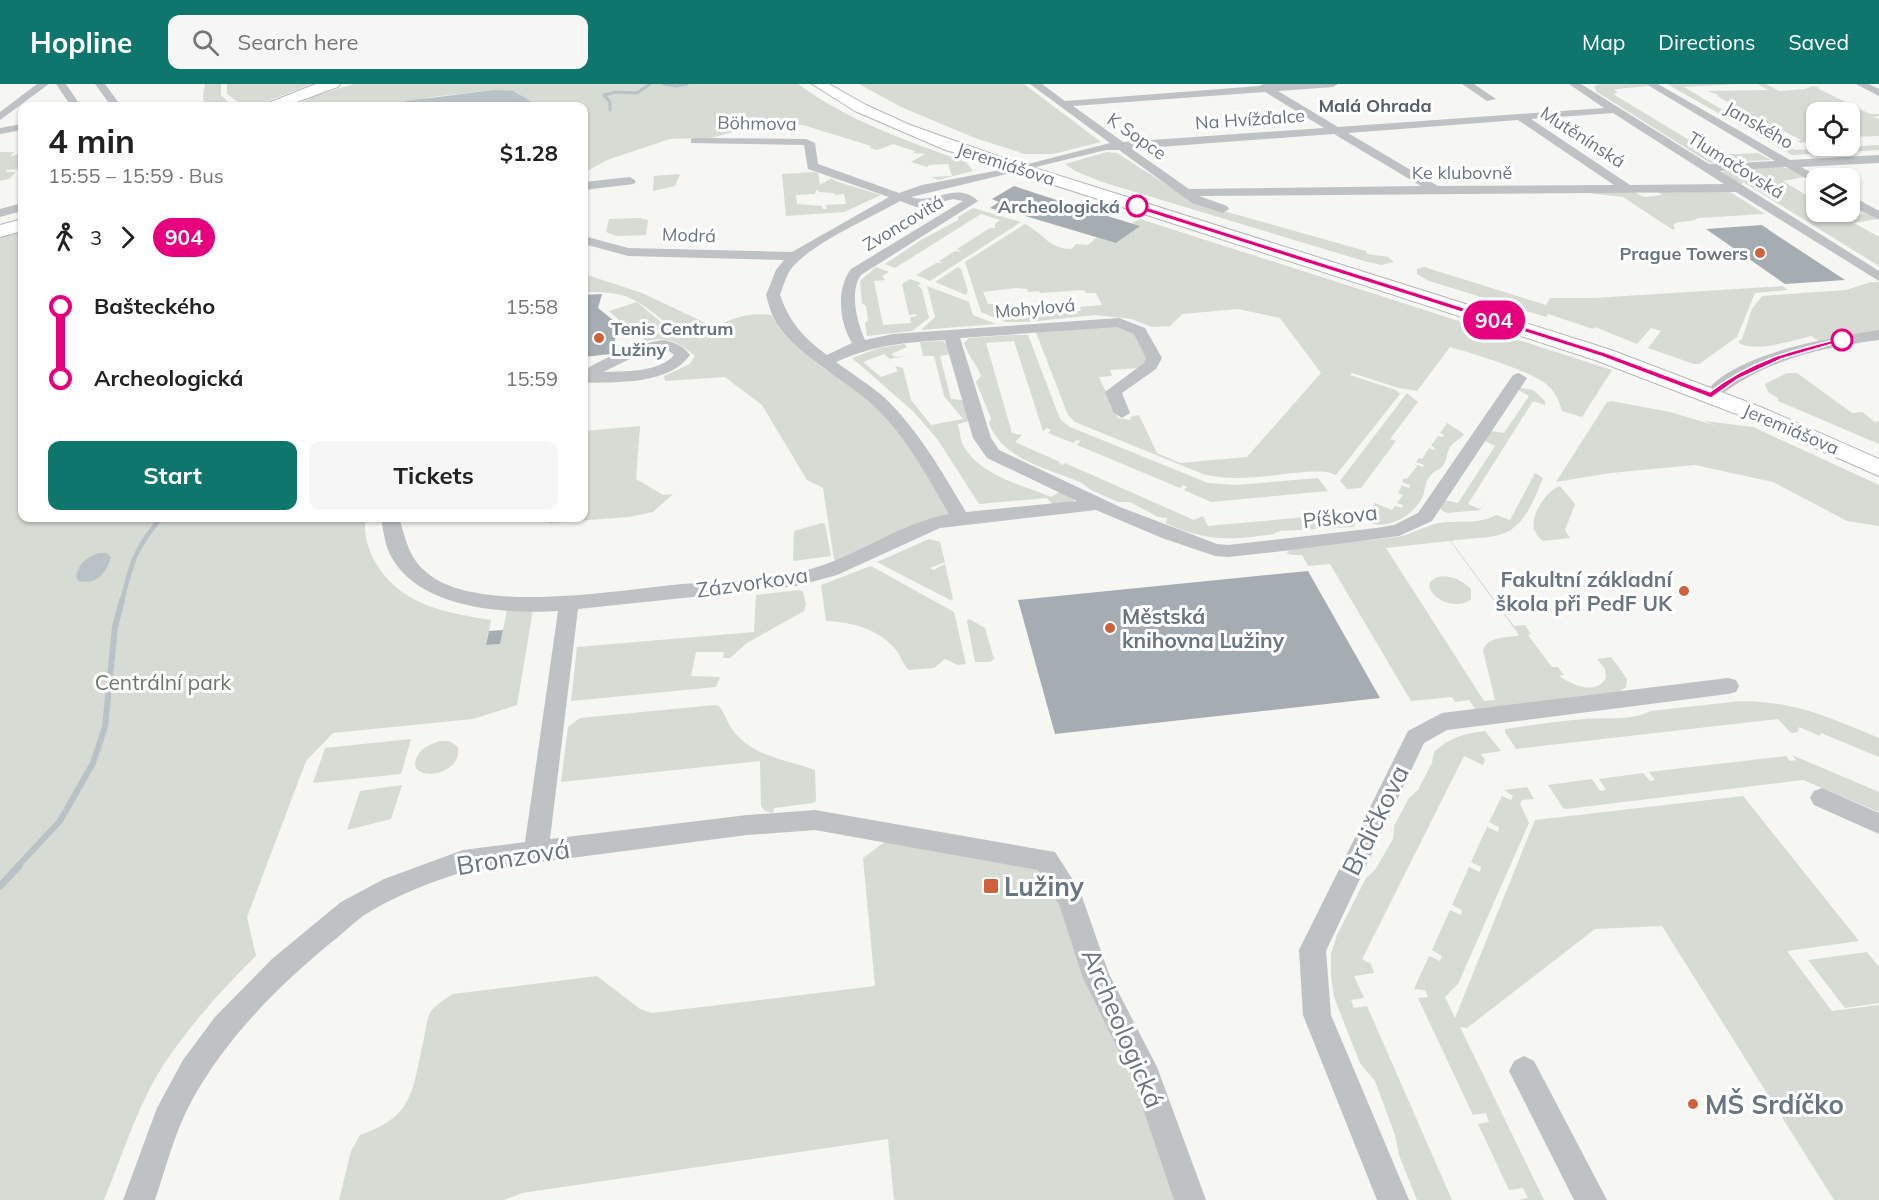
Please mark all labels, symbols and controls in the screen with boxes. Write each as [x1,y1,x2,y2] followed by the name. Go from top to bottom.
[168,15,588,69] search box
[30,25,132,60] text: Hopline
[189,26,222,59] icon: search
[237,28,358,56] text: Search here
[1582,29,1625,55] text: Map
[1658,29,1755,55] text: Directions
[1788,29,1849,55] text: Saved
[1318,94,1432,117] district label: Malá Ohrada
[1720,96,1798,154] street label: Janského
[1536,101,1630,173] street label: Mutěnínská
[1806,102,1860,222] map controls
[1806,102,1860,156] button: locate
[1194,104,1306,134] street label: Na Hvížďalce
[1103,107,1171,165] street label: K Sopce
[717,111,797,135] street label: Böhmova
[48,120,135,161] text: 4 min
[1684,126,1788,204] street label: Tlumačovská
[954,137,1058,191] street label: Jeremiášova
[500,139,558,167] text: $1.28
[1412,161,1512,184] street label: Ke klubovně
[48,163,224,188] text: 15:55 – 15:59 · Bus
[1806,168,1860,222] button: layers
[858,190,948,256] street label: Zvoncovitá
[998,195,1120,218] place label: Archeologická
[1126,195,1148,217] marker: Archeologická
[48,221,81,254] icon: walk
[111,221,144,254] icon: forward
[662,223,716,247] street label: Modrá
[165,224,203,250] text: 904
[90,225,102,250] text: 3
[1620,242,1748,265] place label: Prague Towers
[1753,246,1767,260] marker: Prague Towers
[94,292,215,320] text: Bašteckého
[994,293,1076,323] street label: Mohylová
[505,294,558,319] text: 15:58
[1460,300,1528,340] line badge: 904
[1475,307,1513,333] text: 904
[611,317,733,361] place label: Tenis Centrum Lužiny
[1831,329,1853,351] unlabelled marker
[592,331,606,345] marker: Tenis Centrum Lužiny
[94,364,243,392] text: Archeologická
[505,366,558,391] text: 15:59
[1740,398,1842,460] street label: Jeremiášova
[48,441,297,510] button: Start
[309,441,558,510] button: Tickets
[1301,499,1379,533] street label: Píškova
[695,561,809,603] street label: Zázvorkova
[1496,566,1674,616] place label: Fakultní základní škola při PedF UK
[1677,584,1691,598] marker: Fakultní základní škola při PedF UK
[1122,603,1285,653] place label: Městská knihovna Lužiny
[1103,621,1117,635] marker: Městská knihovna Lužiny
[95,669,231,695] park label: Centrální park
[1334,760,1416,880] street label: Brdičkova
[454,832,572,882] street label: Bronzová
[1004,870,1085,903] place label: Lužiny
[982,877,1000,895] marker: Lužiny
[1075,943,1171,1113] street label: Archeologická
[1705,1088,1844,1121] place label: MŠ Srdíčko
[1686,1097,1700,1111] marker: MŠ Srdíčko

